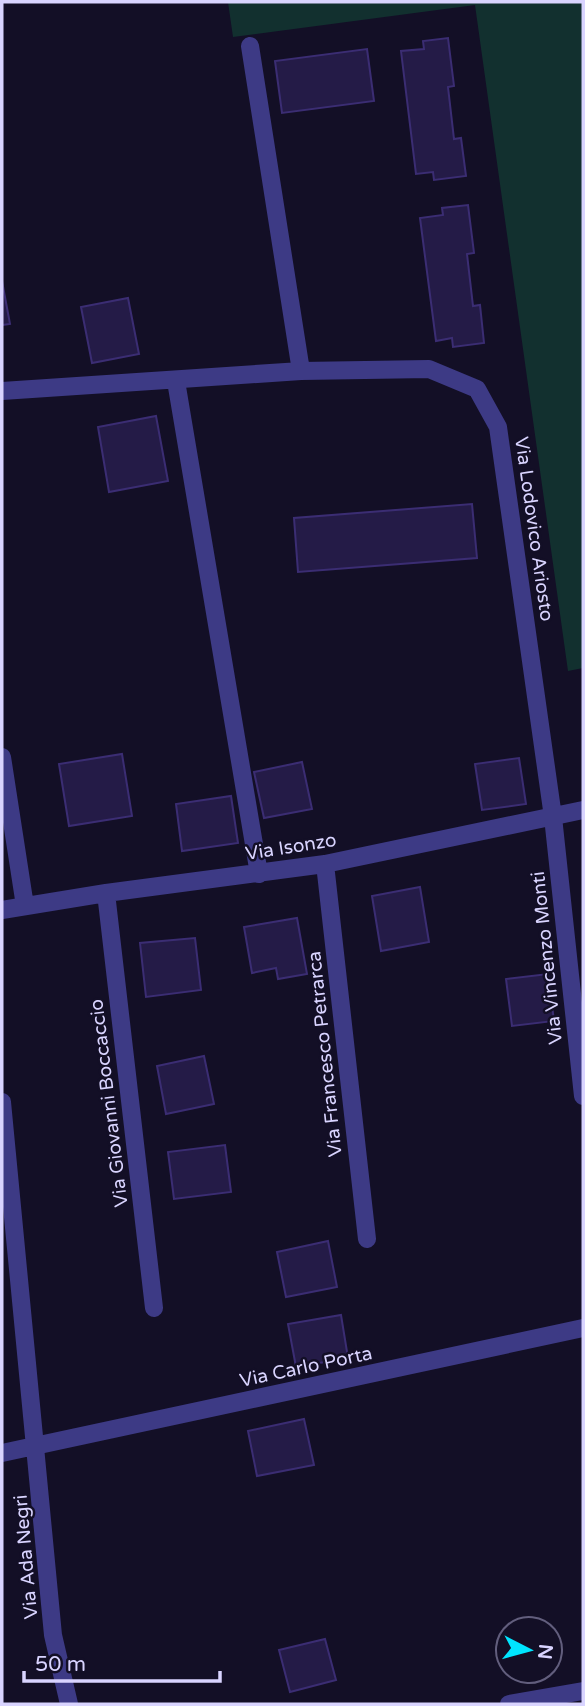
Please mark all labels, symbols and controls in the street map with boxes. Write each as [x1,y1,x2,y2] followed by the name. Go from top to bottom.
[510,435,558,623] street label: Via Lodovico Ariosto
[244,829,338,865] street label: Via Isonzo
[527,870,567,1046] street label: Via Vincenzo Monti
[303,950,347,1158] street label: Via Francesco Petrarca
[85,998,133,1208] street label: Via Giovanni Boccaccio
[238,1342,374,1392] street label: Via Carlo Porta
[10,1494,42,1620] street label: Via Ada Negri
[494,1615,564,1685] north arrow
[24,1640,220,1684] scale bar
[533,1643,557,1660] text: N
[35,1652,86,1677] text: 50 m

